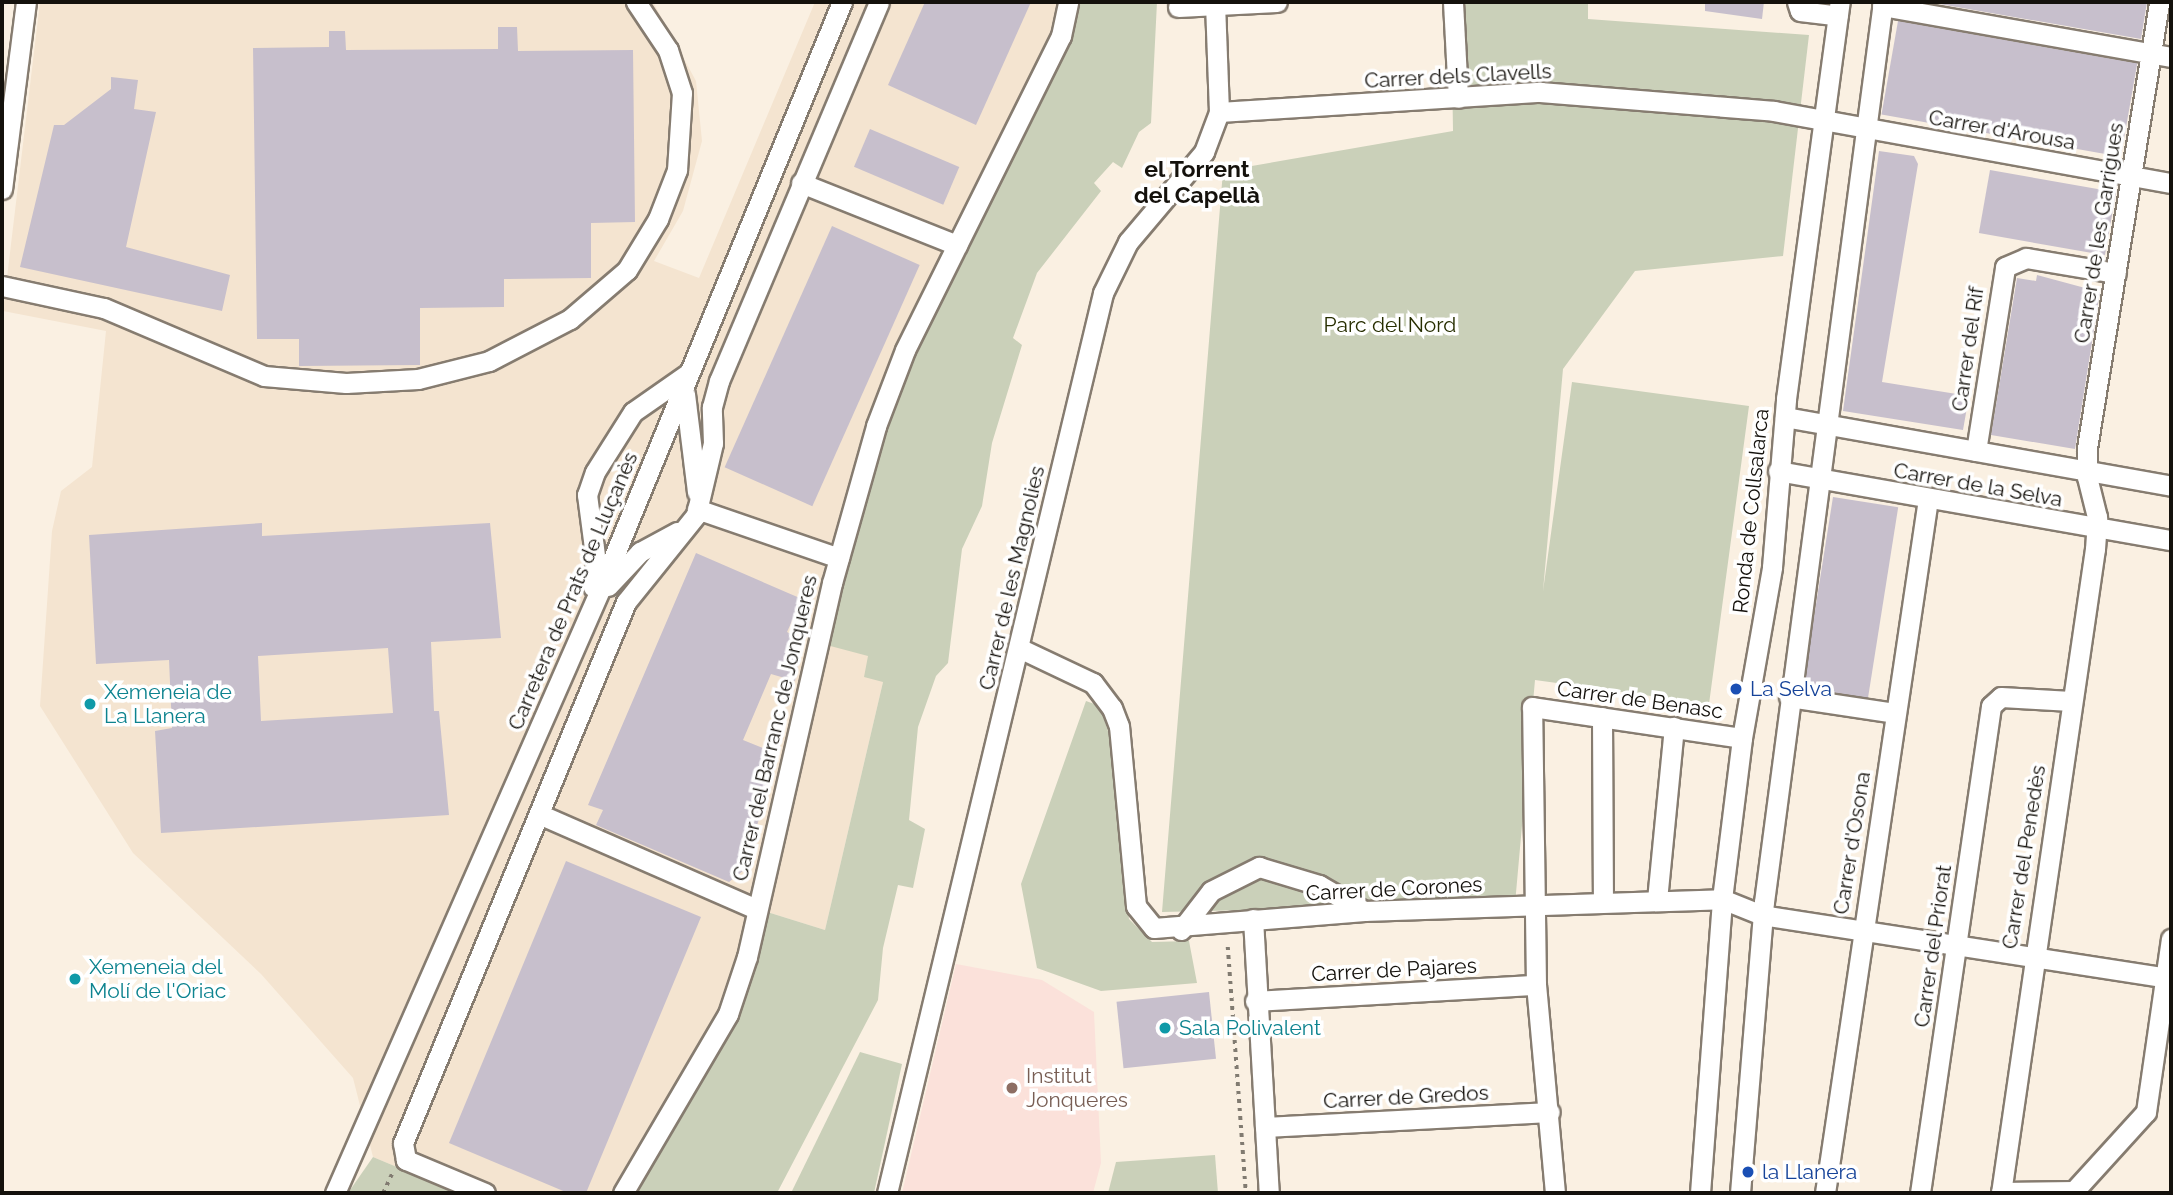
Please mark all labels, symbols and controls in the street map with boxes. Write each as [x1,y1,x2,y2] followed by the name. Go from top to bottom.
[1364,59,1552,93] street label: Carrer dels Clavells
[1926,105,2078,155] street label: Carrer d'Arousa
[2069,121,2129,345] street label: Carrer de les Garrigues
[1134,155,1260,209] district label: el Torrent del Capellà
[1947,284,1989,414] street label: Carrer del Rif
[1323,312,1457,338] park label: Parc del Nord
[1728,407,1774,615] street label: Ronda de Collsalarca
[503,448,643,734] street label: Carretera de Prats de Lluçanès
[1891,458,2065,512] street label: Carrer de la Selva
[974,463,1050,693] street label: Carrer de les Magnolies
[727,572,823,884] street label: Carrer del Barranc de Jonqueres
[1555,676,1725,724] street label: Carrer de Benasc
[1750,676,1832,702] place label: La Selva
[104,679,232,729] place label: Xemeneia de La Llanera
[1728,681,1744,697] marker: La Selva
[82,696,98,712] marker: Xemeneia de La Llanera
[1997,763,2051,951] street label: Carrer del Penedès
[1828,770,1876,916] street label: Carrer d'Osona
[1909,863,1957,1029] street label: Carrer del Priorat
[1305,872,1483,906] street label: Carrer de Corones
[1310,953,1478,987] street label: Carrer de Pajares
[89,954,226,1004] place label: Xemeneia del Molí de l'Oriac
[67,971,83,987] marker: Xemeneia del Molí de l'Oriac
[1179,1015,1321,1041] place label: Sala Polivalent
[1157,1020,1173,1036] marker: Sala Polivalent
[1026,1063,1128,1113] place label: Institut Jonqueres
[1004,1080,1020,1096] marker: Institut Jonqueres
[1322,1080,1490,1114] street label: Carrer de Gredos
[1762,1159,1857,1185] place label: la Llanera
[1740,1164,1756,1180] marker: la Llanera

